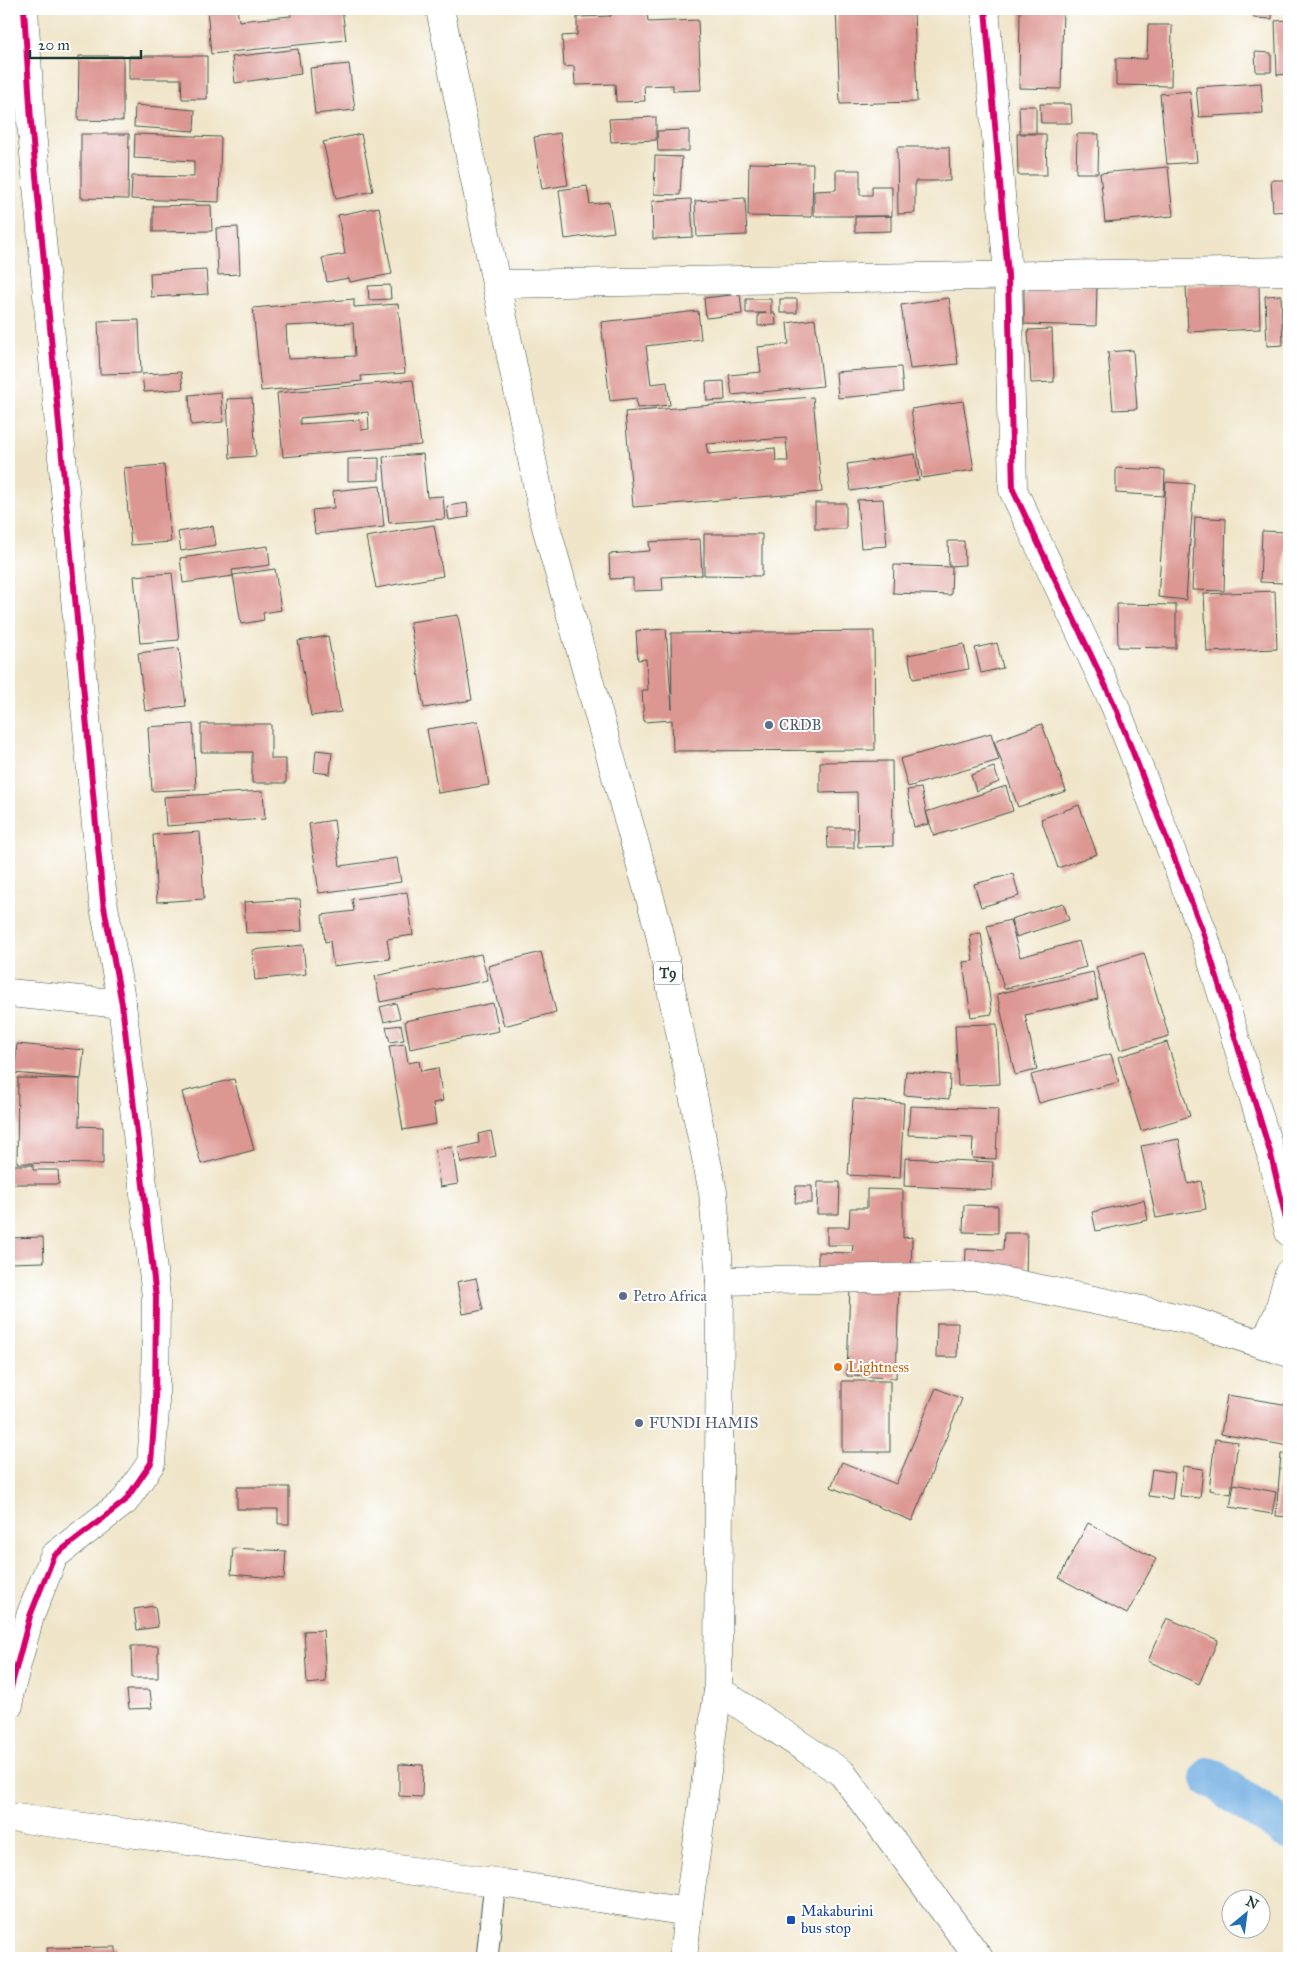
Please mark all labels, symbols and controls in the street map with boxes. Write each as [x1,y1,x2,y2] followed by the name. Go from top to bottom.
[30,28,141,60] scale bar
[38,36,70,54] text: 20 m
[779,716,821,734] place label: CRDB
[763,719,775,731] marker: CRDB
[654,961,682,984] road number: T9
[633,1287,707,1305] place label: Petro Africa
[617,1290,629,1302] marker: Petro Africa
[848,1358,909,1376] place label: Lightness
[832,1361,844,1373] marker: Lightness
[649,1414,758,1432] place label: FUNDI HAMIS
[633,1417,645,1429] marker: FUNDI HAMIS
[1220,1890,1270,1940] north arrow
[1243,1893,1261,1913] text: N
[801,1902,873,1937] place label: Makaburini bus stop
[785,1914,797,1926] marker: Makaburini bus stop

